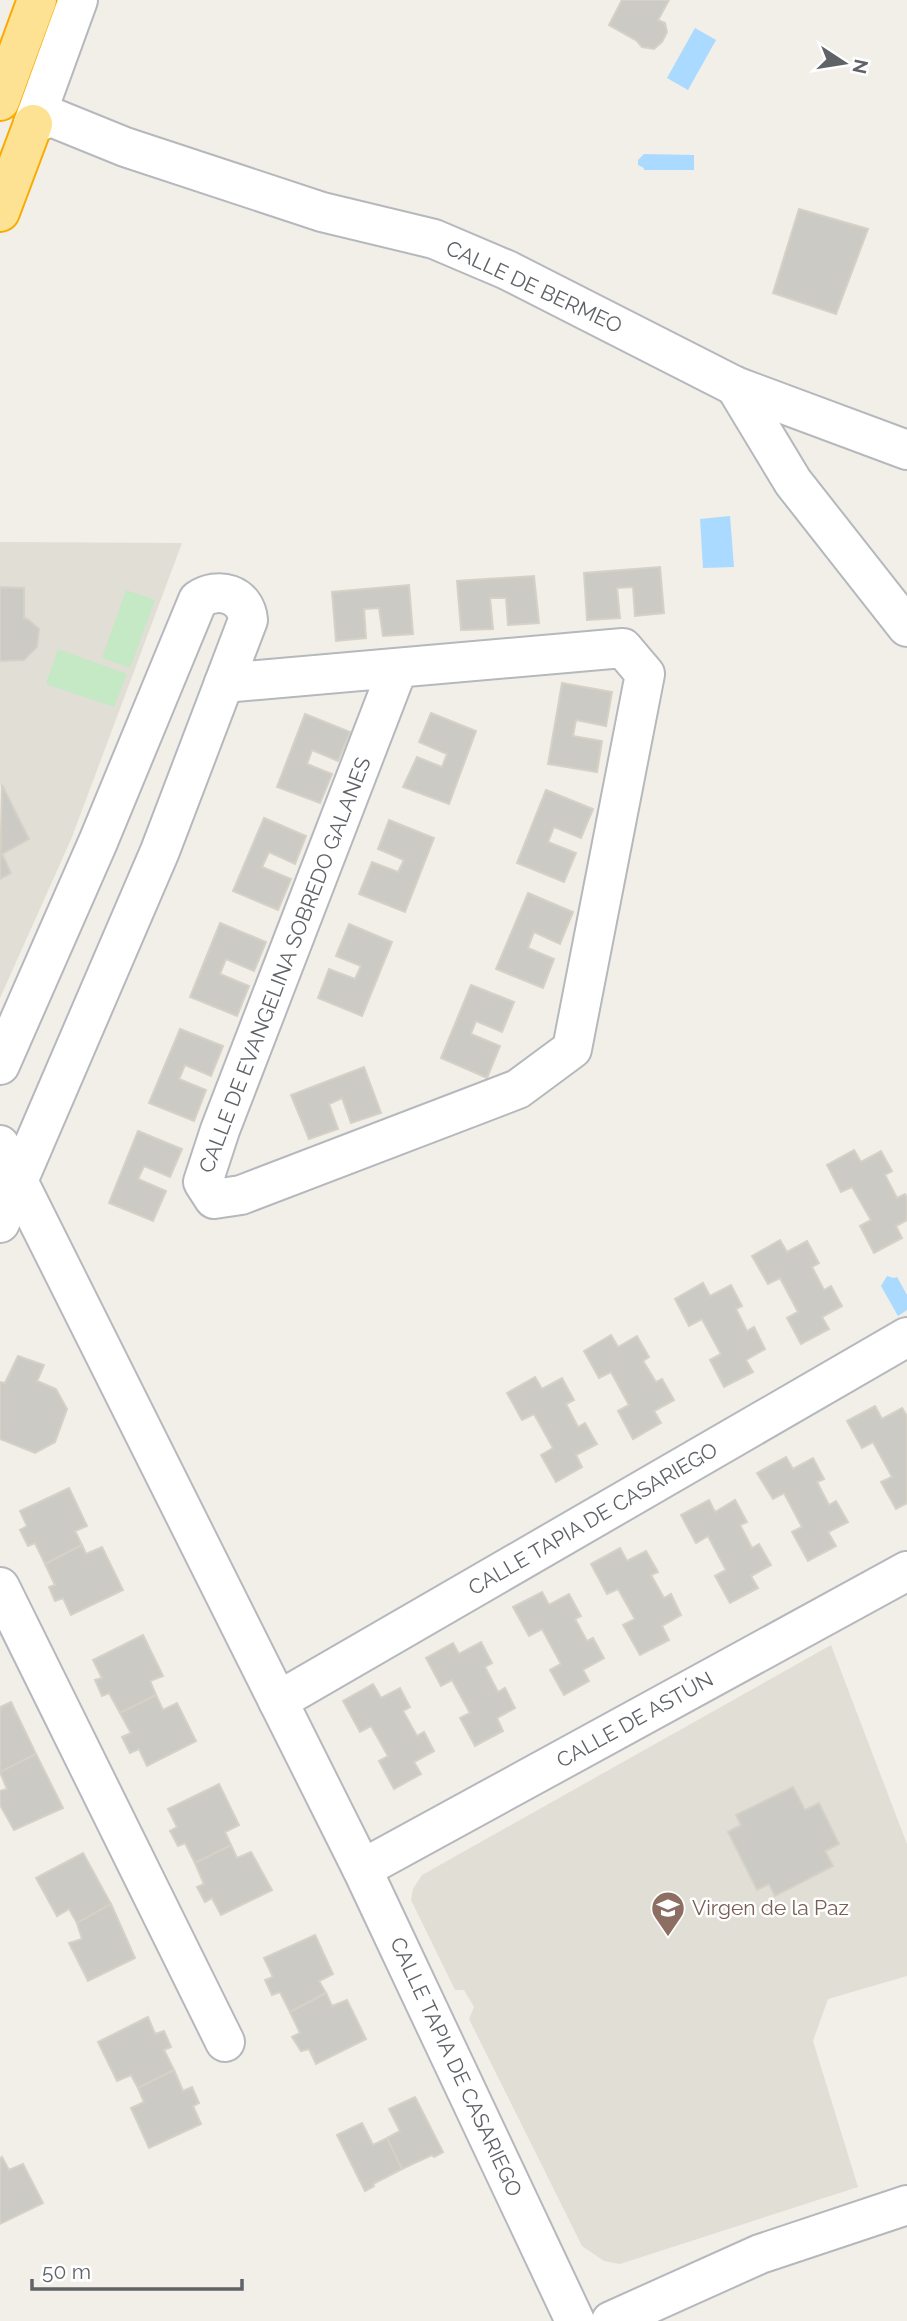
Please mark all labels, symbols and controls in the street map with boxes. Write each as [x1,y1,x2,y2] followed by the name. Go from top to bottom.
[809,28,879,98] north arrow
[848,57,873,76] text: N
[442,235,626,338] street label: CALLE DE BERMEO
[193,753,376,1176] street label: CALLE DE EVANGELINA SOBREDO GALANES
[464,1437,722,1600] street label: CALLE TAPIA DE CASARIEGO
[552,1666,717,1773] street label: CALLE DE ASTÚN
[649,1889,687,1938] school or university icon: Virgen de la Paz
[692,1895,849,1920] place label: Virgen de la Paz
[385,1933,528,2200] street label: CALLE TAPIA DE CASARIEGO
[32,2248,242,2292] scale bar
[42,2259,91,2284] text: 50 m

